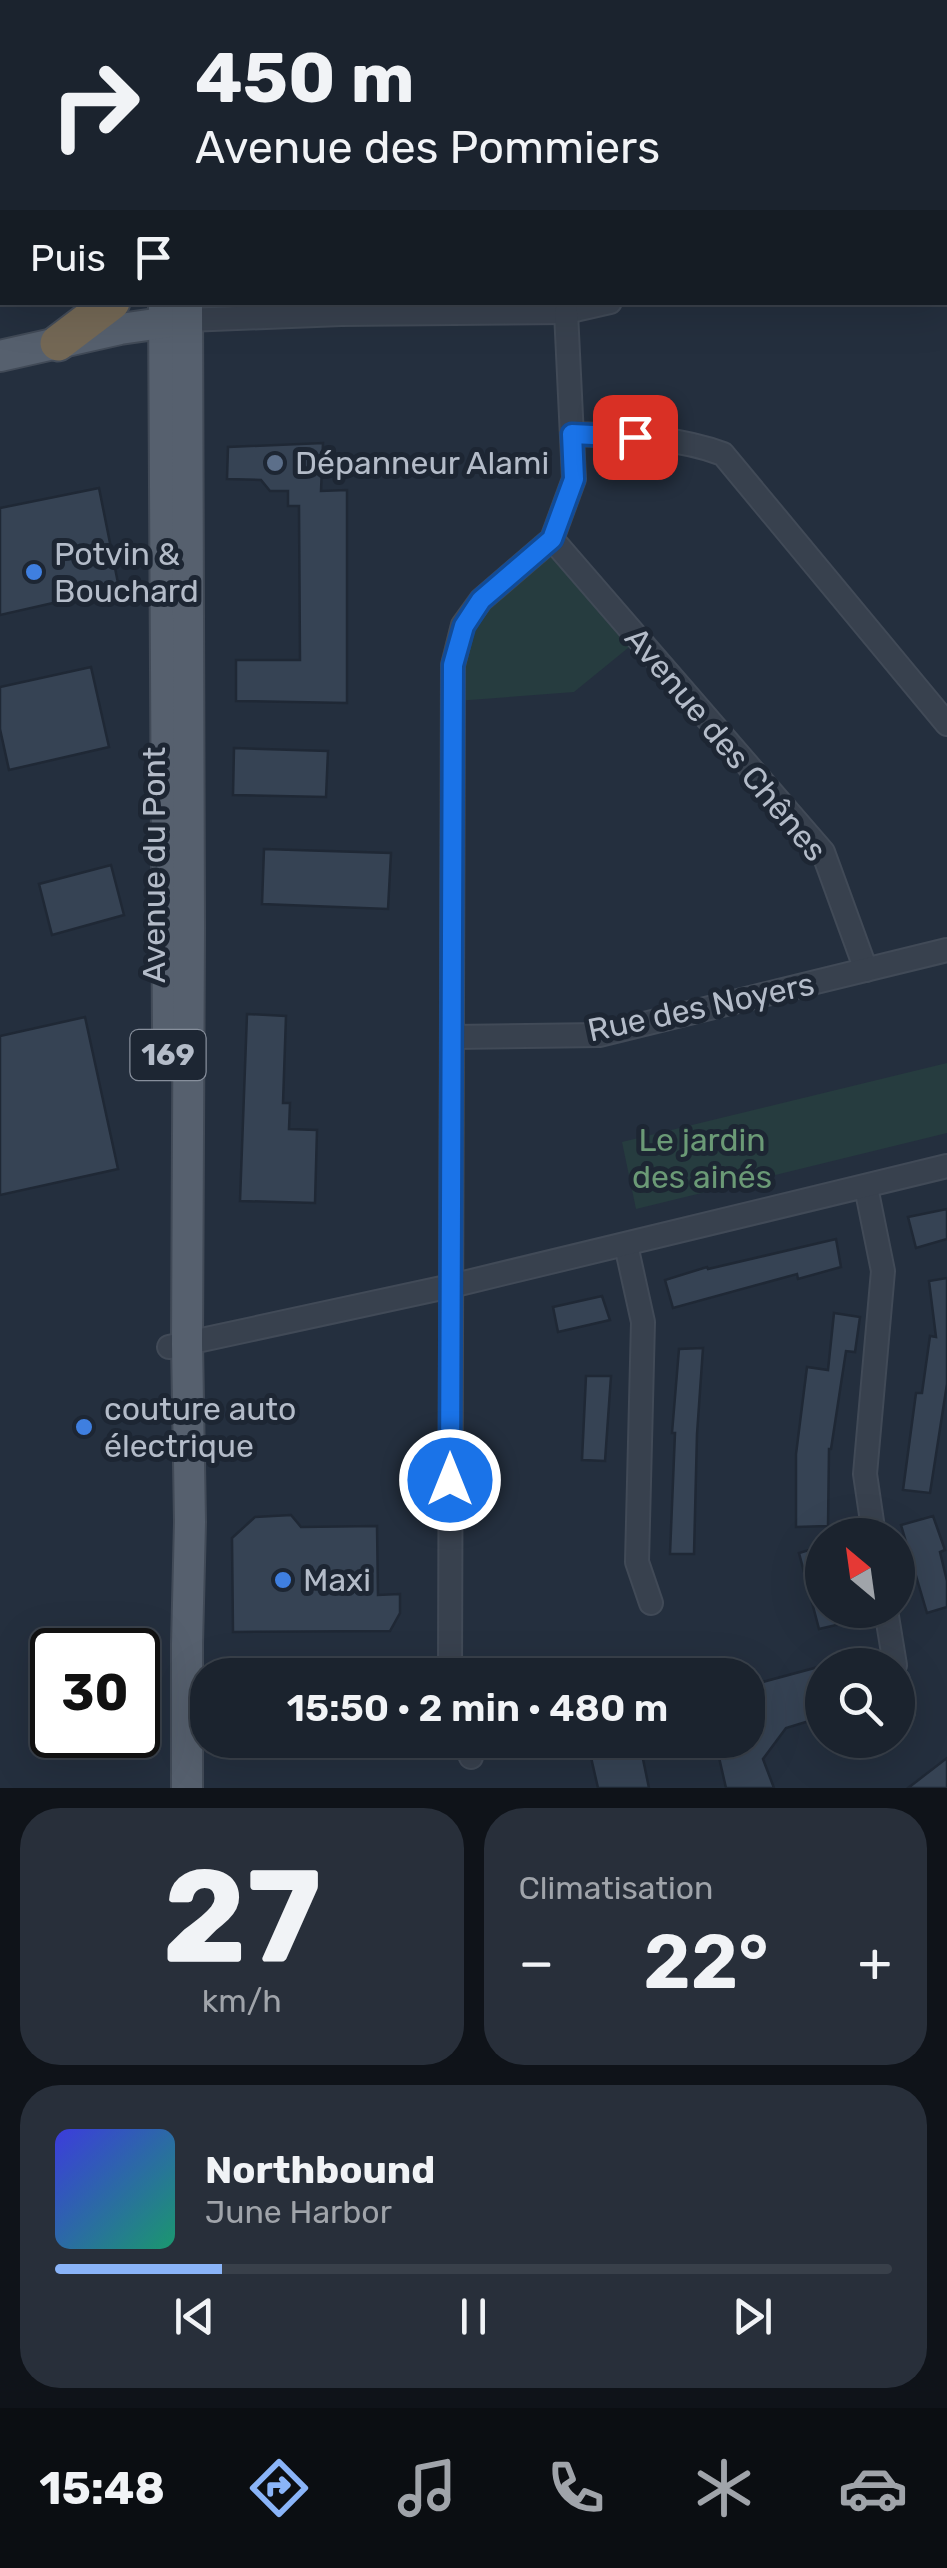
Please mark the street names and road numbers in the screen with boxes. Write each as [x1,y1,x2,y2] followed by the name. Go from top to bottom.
[617,619,835,869] street label: Avenue des Chênes
[135,747,173,983] street label: Avenue du Pont
[584,964,818,1050] street label: Rue des Noyers
[130,1030,206,1080] road number: 169

